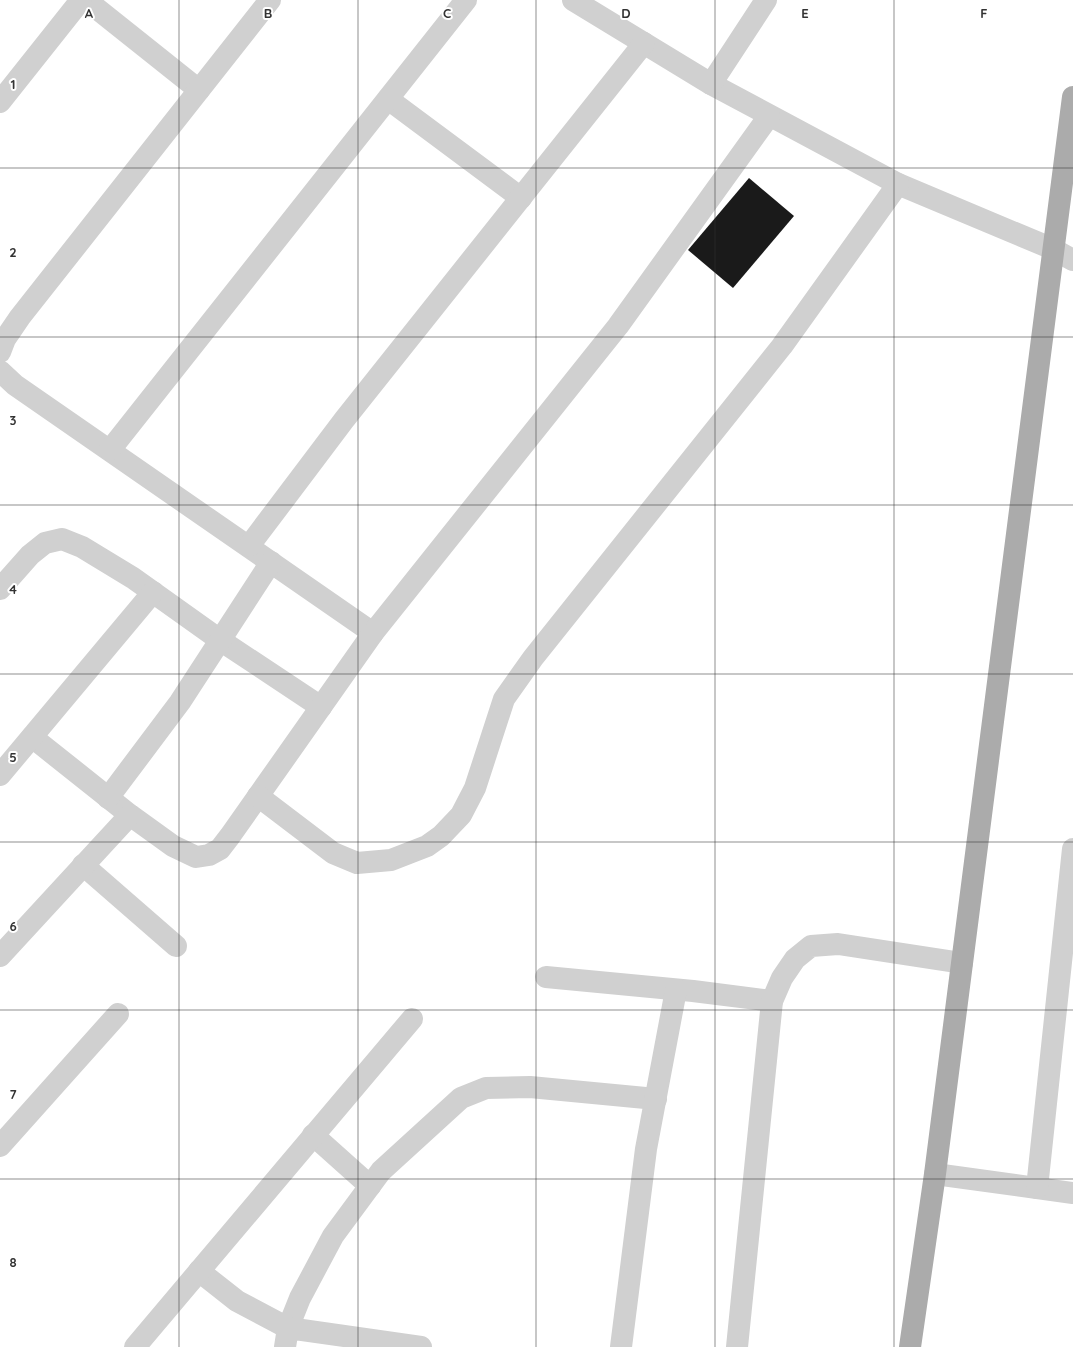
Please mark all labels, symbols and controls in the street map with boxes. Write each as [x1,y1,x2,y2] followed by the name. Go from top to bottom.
[85,5,94,21] text: A
[264,5,272,21] text: B
[443,5,451,21] text: C
[621,5,631,21] text: D
[801,5,809,21] text: E
[980,5,988,21] text: F
[10,76,16,92] text: 1
[9,244,17,260] text: 2
[10,412,17,428] text: 3
[9,581,17,597] text: 4
[9,749,17,765] text: 5
[9,918,17,934] text: 6
[9,1086,17,1102] text: 7
[9,1254,17,1270] text: 8

